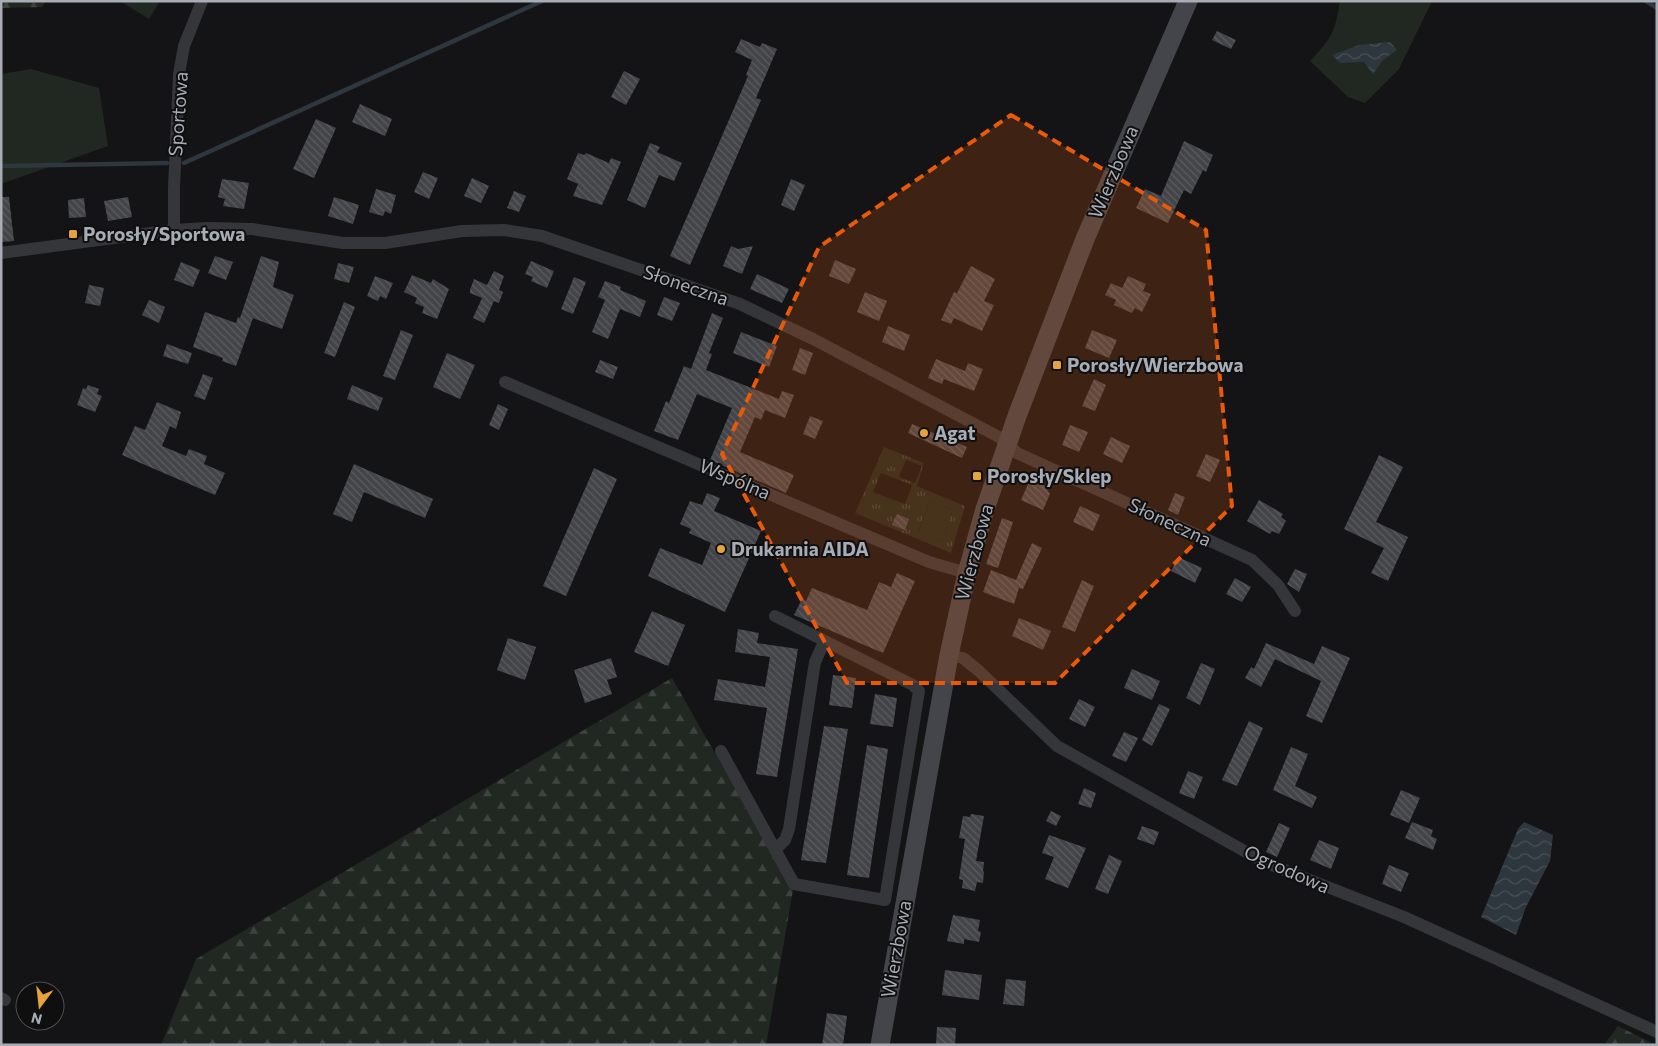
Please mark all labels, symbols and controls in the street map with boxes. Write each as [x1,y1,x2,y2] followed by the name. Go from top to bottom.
[163,71,192,157] street label: Sportowa
[1083,122,1142,222] street label: Wierzbowa
[83,222,245,245] place label: Porosły/Sportowa
[67,228,79,240] marker: Porosły/Sportowa
[640,259,732,310] street label: Słoneczna
[1067,353,1243,376] place label: Porosły/Wierzbowa
[1051,359,1063,371] marker: Porosły/Wierzbowa
[934,421,976,444] place label: Agat
[918,427,930,439] marker: Agat
[696,453,774,504] street label: Wspólna
[987,464,1112,487] place label: Porosły/Sklep
[971,470,983,482] marker: Porosły/Sklep
[1125,492,1215,551] street label: Słoneczna
[950,501,997,602] street label: Wierzbowa
[731,537,869,560] place label: Drukarnia AIDA
[715,543,727,555] marker: Drukarnia AIDA
[1241,839,1334,898] street label: Ogrodowa
[876,898,915,999] street label: Wierzbowa
[15,981,65,1031] north arrow
[29,1009,44,1029] text: N

